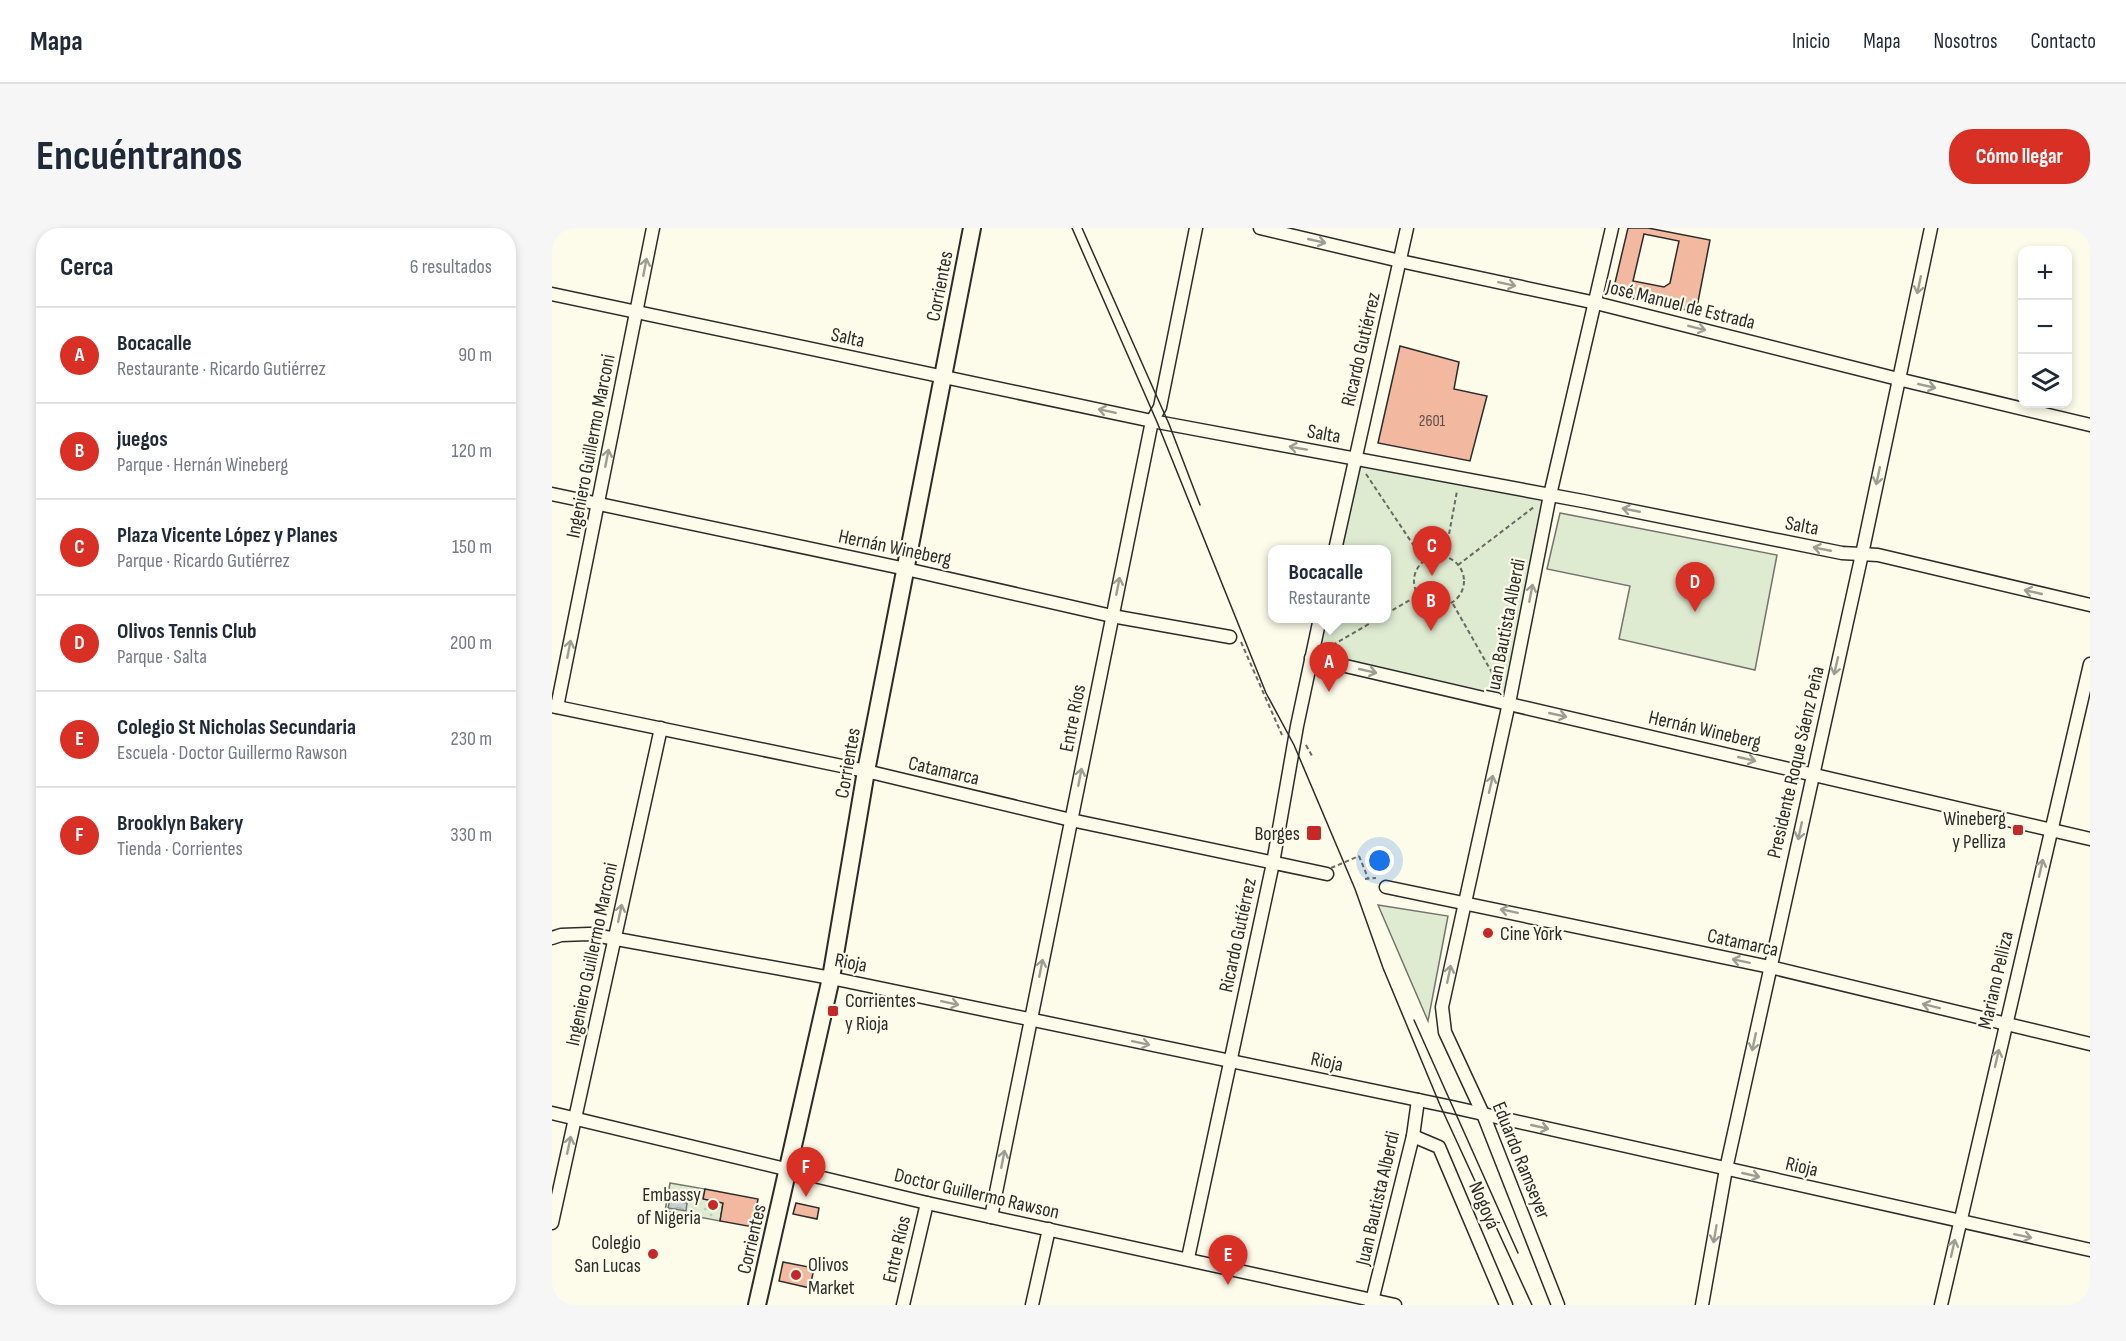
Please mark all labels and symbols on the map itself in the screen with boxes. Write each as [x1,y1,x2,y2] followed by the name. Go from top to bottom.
[1307,236,1326,248] one-way arrow
[921,249,959,323] street label: Corrientes
[640,258,651,277] one-way arrow
[1603,275,1758,335] street label: José Manuel de Estrada
[1912,275,1924,294] one-way arrow
[1497,279,1517,290] one-way arrow
[1336,290,1386,409] street label: Ricardo Gutiérrez
[829,323,867,353] street label: Salta
[1687,323,1706,335] one-way arrow
[561,352,621,540] street label: Ingeniero Guillermo Marconi
[1917,381,1936,393] one-way arrow
[1097,405,1117,416] one-way arrow
[1419,412,1446,431] house number: 2601
[1305,419,1342,449] street label: Salta
[1289,442,1308,453] one-way arrow
[602,449,613,468] one-way arrow
[1872,466,1883,485] one-way arrow
[1621,504,1640,516] one-way arrow
[1783,511,1821,541] street label: Salta
[836,524,953,572] street label: Hernán Wineberg
[1412,526,1452,576] pin: C
[1812,543,1832,554] one-way arrow
[1481,557,1531,697] street label: Juan Bautista Alberdi
[1676,562,1714,612] pin: D
[1113,577,1125,596] one-way arrow
[1412,582,1450,631] pin: B
[1526,583,1537,603] one-way arrow
[2024,585,2043,597] one-way arrow
[564,640,575,660] one-way arrow
[1310,642,1348,692] pin: A
[1830,657,1842,676] one-way arrow
[1762,664,1830,861] street label: Presidente Roque Sáenz Peña
[1358,665,1377,677] one-way arrow
[1055,682,1091,754] street label: Entre Ríos
[1646,705,1763,755] street label: Hernán Wineberg
[1548,709,1567,721] one-way arrow
[830,726,866,800] street label: Corrientes
[906,751,982,791] street label: Catamarca
[1737,754,1757,765] one-way arrow
[1075,768,1086,787] one-way arrow
[1486,774,1497,794] one-way arrow
[1943,807,2006,854] place label: Wineberg y Pelliza
[1254,822,1300,846] place label: Borges
[1793,822,1805,841] one-way arrow
[2011,823,2025,837] marker: Wineberg y Pelliza
[1305,824,1323,842] marker: Borges
[1365,846,1394,875] your location
[2036,859,2048,878] one-way arrow
[561,860,623,1048] street label: Ingeniero Guillermo Marconi
[1214,876,1262,995] street label: Ricardo Gutiérrez
[615,904,626,924] one-way arrow
[1500,905,1519,917] one-way arrow
[1500,922,1563,946] place label: Cine York
[1705,924,1781,962] street label: Catamarca
[1481,926,1495,940] marker: Cine York
[1973,929,2019,1032] street label: Mariano Pelliza
[833,948,869,978] street label: Rioja
[1732,955,1751,966] one-way arrow
[1036,959,1047,979] one-way arrow
[1444,965,1455,984] one-way arrow
[845,989,916,1036] place label: Corrientes y Rioja
[940,998,959,1009] one-way arrow
[1922,1000,1941,1012] one-way arrow
[826,1004,840,1018] marker: Corrientes y Rioja
[1748,1032,1759,1052] one-way arrow
[1131,1037,1150,1049] one-way arrow
[1308,1047,1345,1077] street label: Rioja
[1992,1049,2004,1068] one-way arrow
[1487,1099,1555,1222] street label: Eduardo Ramseyer
[1530,1121,1549,1133] one-way arrow
[1351,1129,1405,1269] street label: Juan Bautista Alberdi
[564,1136,575,1155] one-way arrow
[786,1148,826,1197] pin: F
[998,1150,1009,1170] one-way arrow
[1783,1152,1820,1182] street label: Rioja
[892,1163,1062,1225] street label: Doctor Guillermo Rawson
[1741,1169,1760,1181] one-way arrow
[1463,1178,1505,1233] street label: Nogoyá
[637,1183,701,1230] place label: Embassy of Nigeria
[706,1198,720,1212] marker: Embassy of Nigeria
[732,1202,772,1276] street label: Corrientes
[878,1213,916,1285] street label: Entre Ríos
[1709,1223,1720,1243] one-way arrow
[575,1231,641,1278] place label: Colegio San Lucas
[2013,1231,2032,1242] one-way arrow
[1208,1236,1248,1285] pin: E
[1948,1239,1960,1258] one-way arrow
[646,1247,660,1261] marker: Colegio San Lucas
[808,1253,855,1300] place label: Olivos Market
[789,1268,803,1282] marker: Olivos Market

